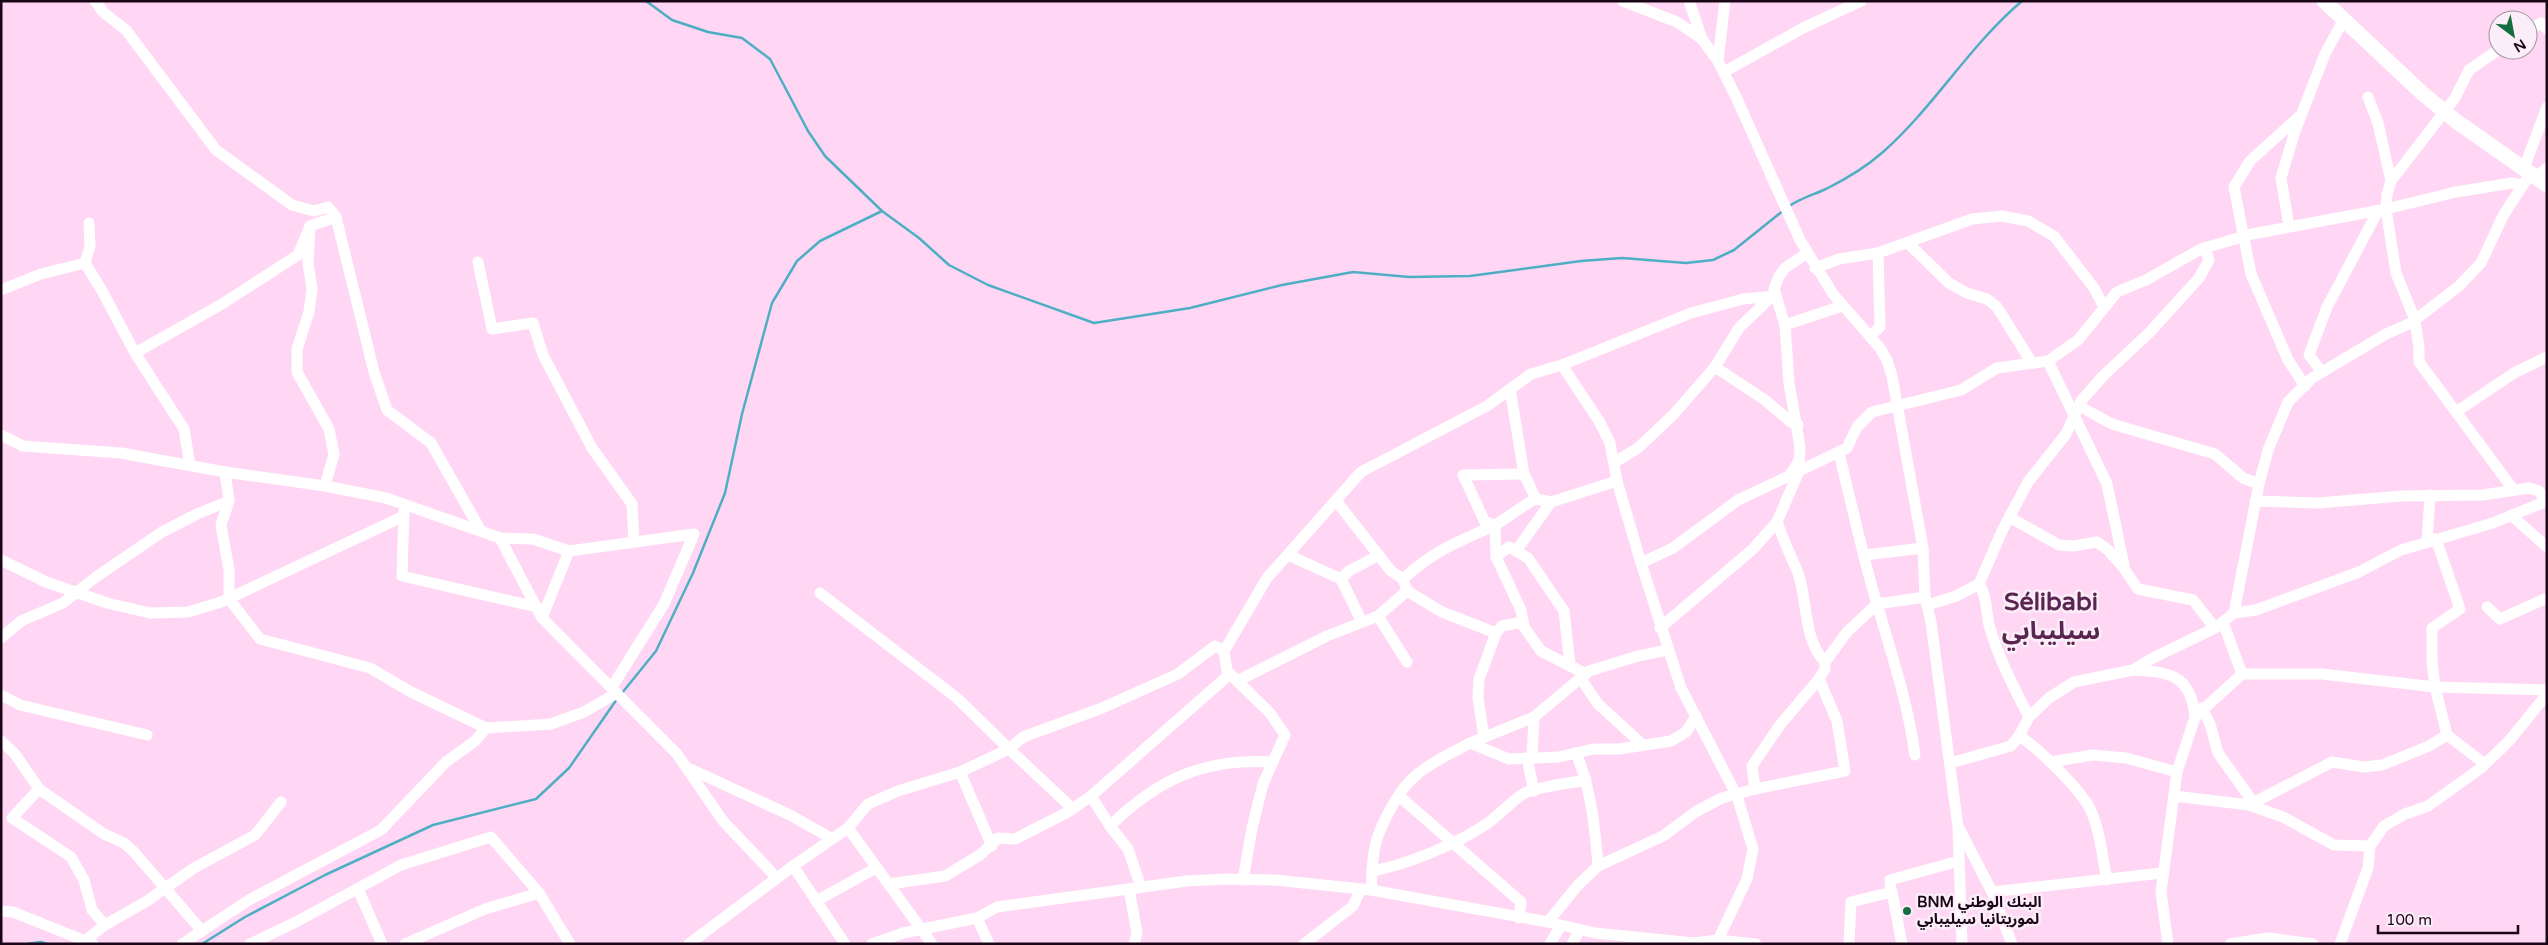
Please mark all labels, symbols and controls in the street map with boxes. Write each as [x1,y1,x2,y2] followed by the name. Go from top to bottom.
[2488,10,2538,60] north arrow
[2510,35,2529,56] text: N
[2002,587,2100,651] district label: Sélibabi سيليبابي
[1917,893,2042,930] place label: BNM البنك الوطني لموريتانيا سيليبابي
[2378,902,2518,934] scale bar
[1901,905,1913,917] marker: BNM البنك الوطني لموريتانيا سيليبابي
[2386,911,2432,929] text: 100 m

